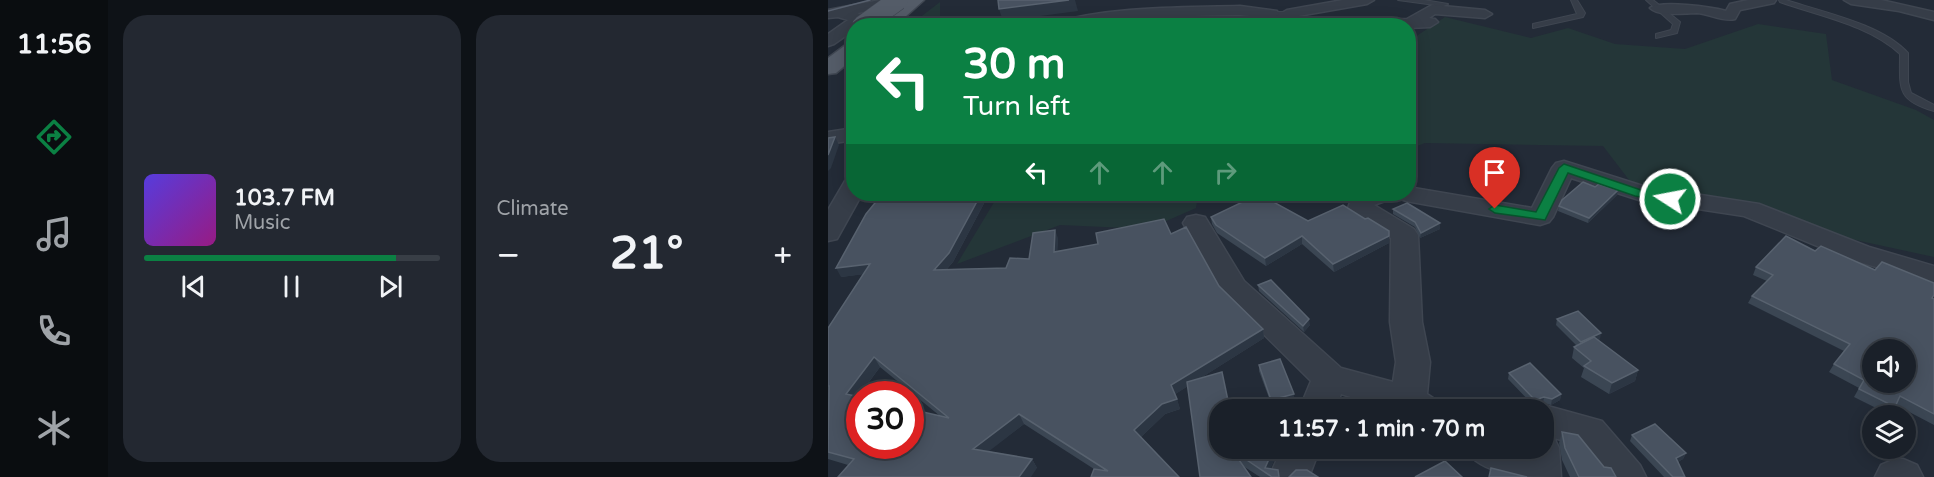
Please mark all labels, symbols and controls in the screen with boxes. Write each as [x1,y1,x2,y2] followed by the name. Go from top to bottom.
[17,28,91,61] text: 11:56
[963,39,1065,90] text: 30 m
[864,42,942,120] icon: left
[963,90,1070,123] text: Turn left
[33,116,75,158] icon: directions
[1469,147,1520,209] pin
[1020,156,1053,189] icon: left
[1083,156,1116,189] icon: ahead
[1146,156,1179,189] icon: ahead
[1209,156,1242,189] icon: right
[1478,156,1511,189] icon: arrive
[1638,167,1702,231] position arrow
[234,185,335,211] text: 103.7 FM
[497,197,569,221] text: Climate
[234,211,290,235] text: Music
[33,213,75,255] icon: music
[610,227,683,281] text: 21°
[497,236,520,275] text: −
[773,236,792,275] text: +
[177,270,210,303] icon: previous
[275,270,308,303] icon: pause
[374,270,407,303] icon: next
[33,310,75,352] icon: phone
[1862,339,1916,459] map controls
[1862,339,1916,393] button: sound
[846,381,924,459] speed limit sign: 30
[1862,405,1916,459] button: layers
[33,407,75,449] icon: climate
[1278,416,1485,442] text: 11:57 · 1 min · 70 m

